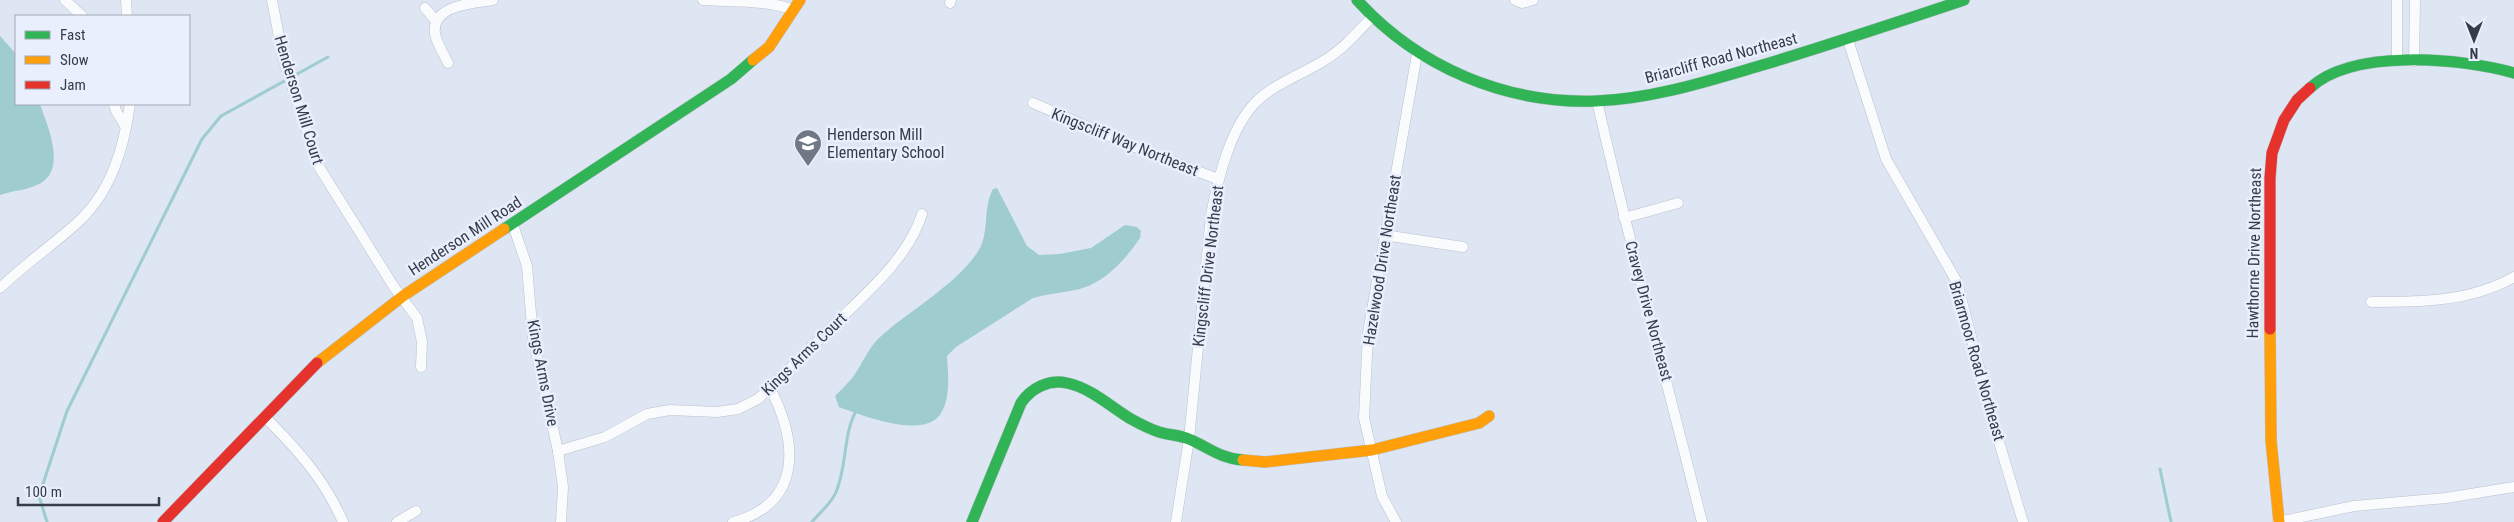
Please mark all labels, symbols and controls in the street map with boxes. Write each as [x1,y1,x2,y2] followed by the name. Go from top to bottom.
[15,15,190,105] legend
[2449,15,2499,65] north arrow
[60,26,85,44] text: Fast
[1643,28,1799,87] street label: Briarcliff Road Northeast
[270,33,328,167] street label: Henderson Mill Court
[2470,45,2478,61] text: N
[60,51,89,69] text: Slow
[60,76,86,94] text: Jam
[1049,104,1201,180] street label: Kingscliff Way Northeast
[827,125,944,162] place label: Henderson Mill Elementary School
[793,128,823,167] school or university icon: Henderson Mill Elementary School
[2243,167,2265,339] street label: Hawthorne Drive Northeast
[1359,173,1405,347] street label: Hazelwood Drive Northeast
[1189,184,1227,348] street label: Kingscliff Drive Northeast
[405,192,525,280] street label: Henderson Mill Road
[1621,239,1677,383] street label: Cravey Drive Northeast
[1945,279,2009,443] street label: Briarmoor Road Northeast
[757,308,851,399] street label: Kings Arms Court
[523,318,563,428] street label: Kings Arms Drive
[18,474,159,506] scale bar
[25,483,62,501] text: 100 m

